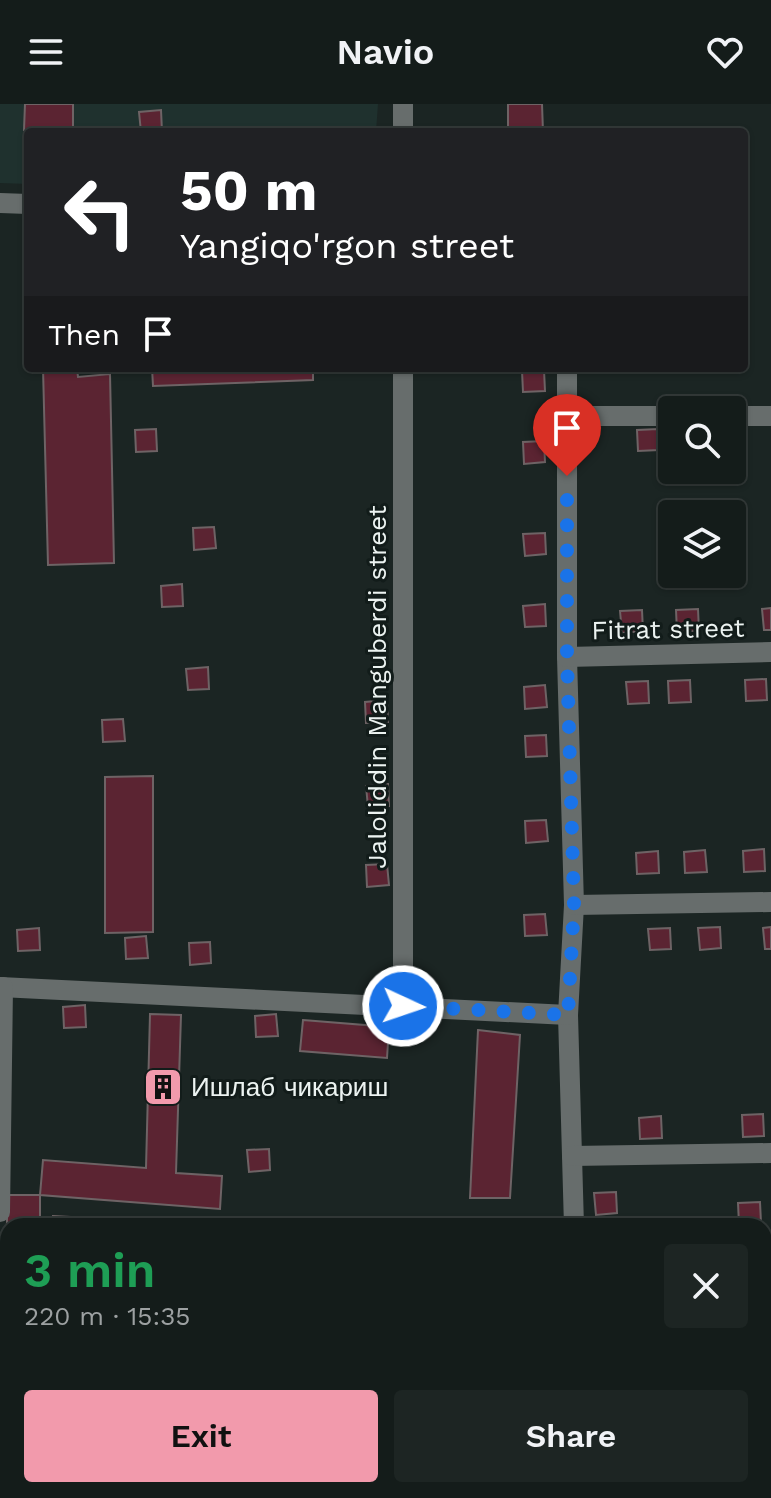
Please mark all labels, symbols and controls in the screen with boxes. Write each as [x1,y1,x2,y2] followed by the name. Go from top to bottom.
[24,30,68,74] icon: menu
[703,30,747,74] icon: heart
[337,31,434,73] text: Navio
[180,158,317,224] text: 50 m
[48,160,152,264] icon: left
[180,225,514,267] text: Yangiqo'rgon street
[136,312,180,356] icon: arrive
[48,317,120,352] text: Then
[533,394,601,476] pin
[658,396,746,588] map controls
[658,396,746,484] button: search
[545,406,589,450] icon: arrive
[658,500,746,588] button: layers
[362,505,392,869] street label: Jaloliddin Manguberdi street
[591,613,745,645] street label: Fitrat street
[361,964,445,1048] position arrow
[142,1066,184,1108] building icon: Ишлаб чикариш
[191,1072,388,1102] place label: Ишлаб чикариш
[24,1242,156,1299] text: 3 min
[664,1244,748,1328] button: close
[24,1301,190,1331] text: 220 m · 15:35
[24,1390,378,1482] button: Exit
[394,1390,748,1482] button: Share

